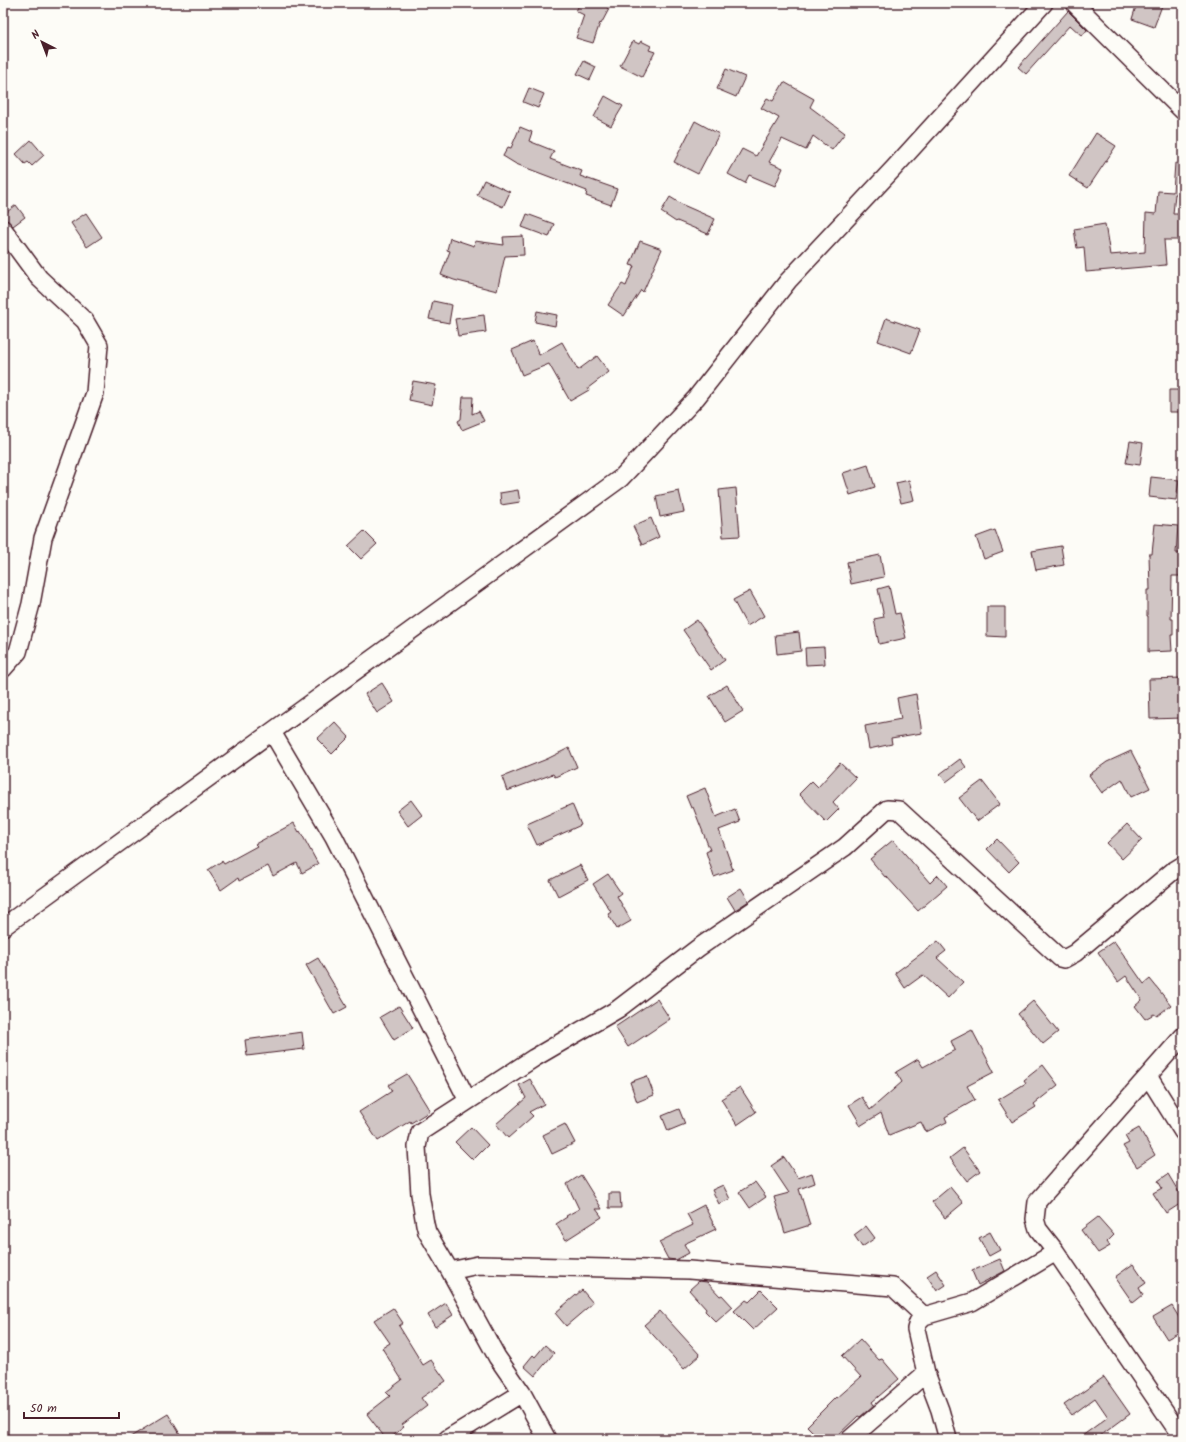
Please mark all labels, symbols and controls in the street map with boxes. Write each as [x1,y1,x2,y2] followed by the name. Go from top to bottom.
[22,22,62,62] north arrow
[27,26,45,44] text: N
[24,1394,119,1420] scale bar
[30,1399,57,1418] text: 50 m

